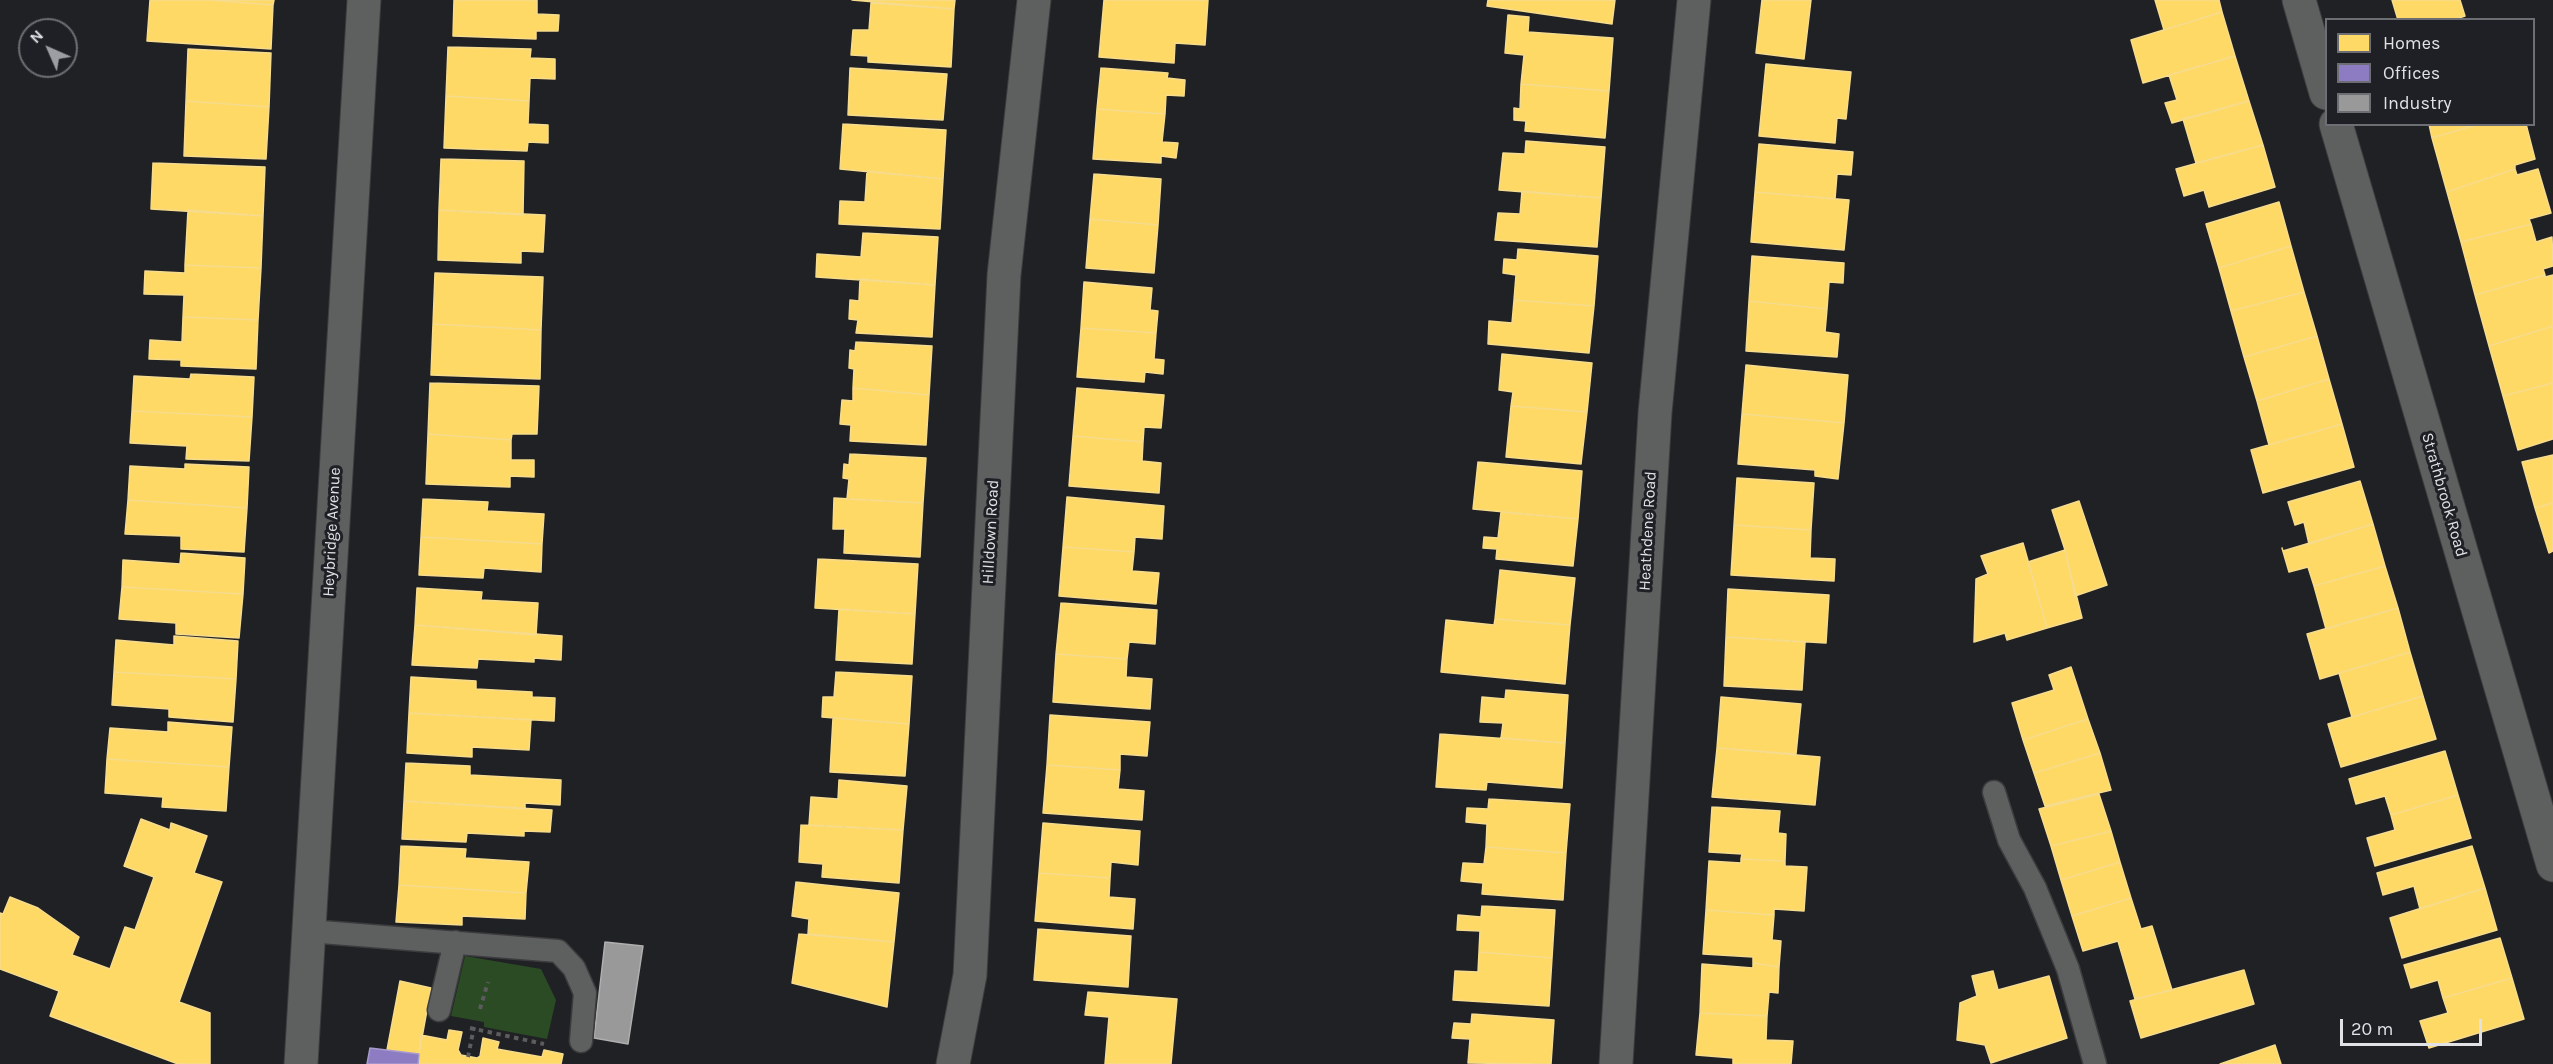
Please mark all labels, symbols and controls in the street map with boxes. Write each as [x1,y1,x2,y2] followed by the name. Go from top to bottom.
[18,18,78,78] north arrow
[2325,18,2535,126] legend
[26,26,47,47] text: N
[2383,32,2440,54] text: Homes
[2383,62,2440,84] text: Offices
[2383,92,2452,114] text: Industry
[2417,431,2471,559] street label: Strathbrook Road
[319,467,345,597] street label: Heybridge Avenue
[1635,471,1661,591] street label: Heathdene Road
[979,479,1003,585] street label: Hilldown Road
[2343,1007,2486,1045] scale bar
[2351,1018,2393,1040] text: 20 m

